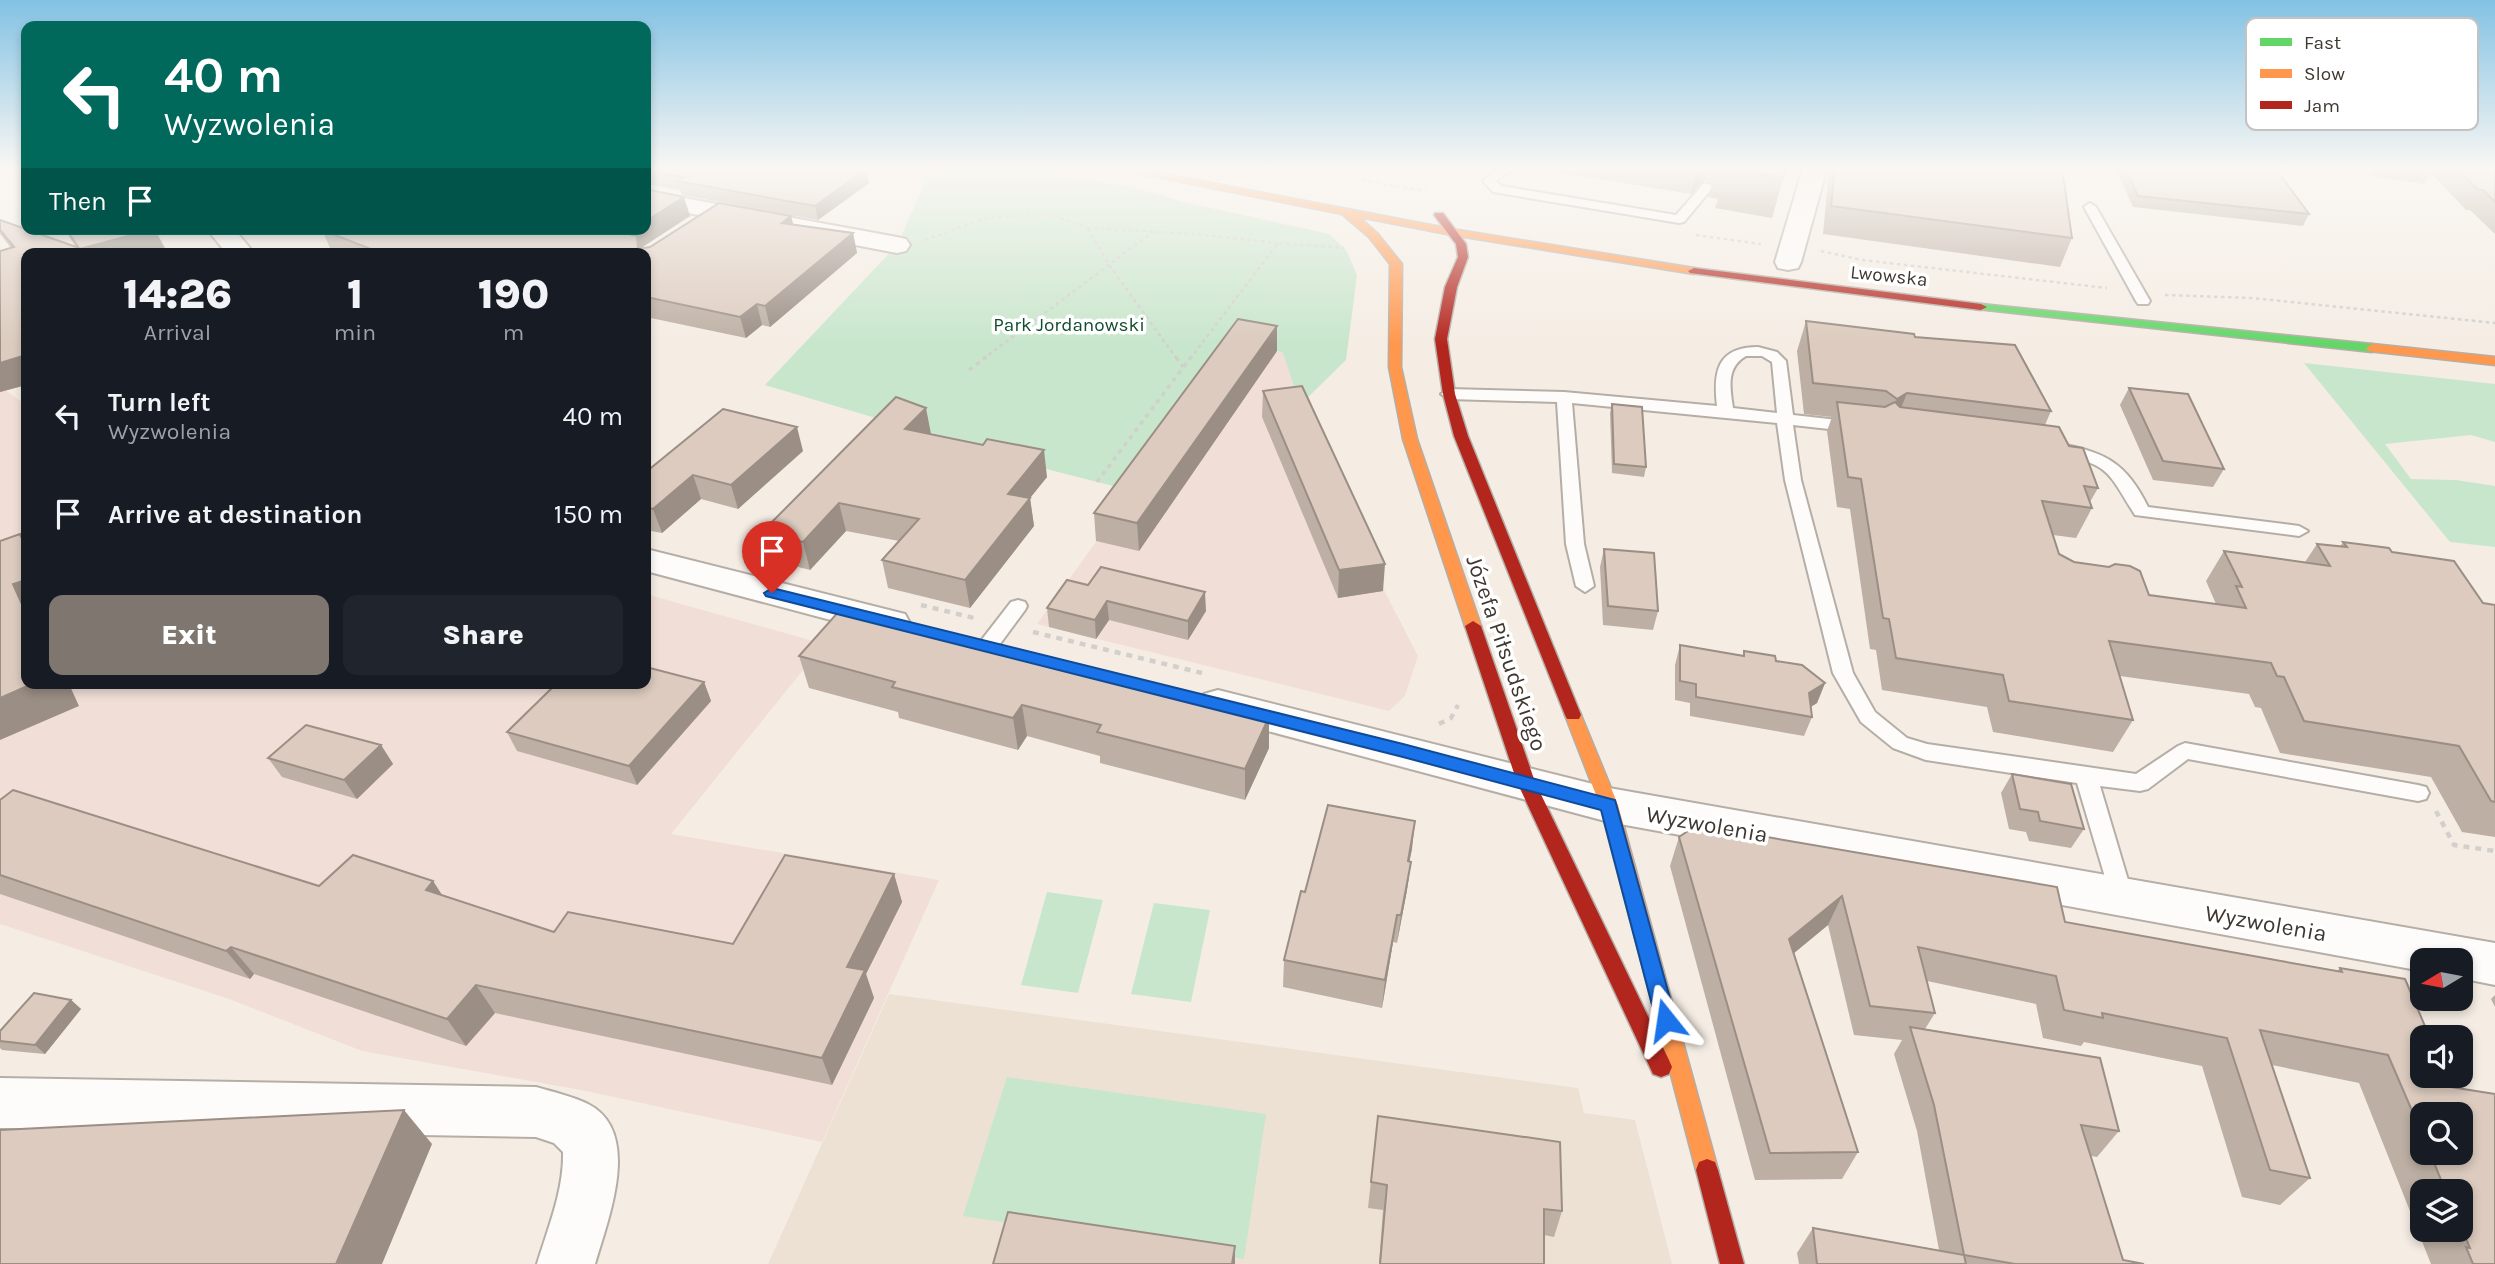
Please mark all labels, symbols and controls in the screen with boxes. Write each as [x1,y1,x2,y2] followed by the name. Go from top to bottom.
[2246,18,2478,130] legend
[2304,32,2341,54] text: Fast
[164,47,283,104] text: 40 m
[49,49,140,140] icon: left
[2304,63,2345,85] text: Slow
[2304,95,2340,117] text: Jam
[164,106,335,143] text: Wyzwolenia
[121,182,159,220] icon: arrive
[49,186,107,217] text: Then
[1849,261,1929,291] street label: Lwowska
[123,269,232,319] text: 14:26
[347,269,363,319] text: 1
[478,269,549,319] text: 190
[993,314,1145,336] park label: Park Jordanowski
[144,319,211,346] text: Arrival
[334,319,376,346] text: min
[503,319,524,346] text: m
[108,387,210,418] text: Turn left
[49,397,87,435] icon: left
[563,401,623,432] text: 40 m
[108,418,231,445] text: Wyzwolenia
[49,495,87,533] icon: arrive
[108,499,362,530] text: Arrive at destination
[554,499,623,530] text: 150 m
[742,521,802,593] pin
[753,532,791,570] icon: arrive
[1460,552,1553,755] street label: Józefa Piłsudskiego
[49,595,329,675] button: Exit
[343,595,623,675] button: Share
[1644,801,1770,848] street label: Wyzwolenia
[2203,900,2329,947] street label: Wyzwolenia
[2410,948,2473,1012] north arrow
[2410,948,2473,1242] map controls
[1629,983,1703,1057] position arrow
[2410,1025,2473,1088] button: sound
[2410,1102,2473,1165] button: search
[2410,1179,2473,1242] button: layers

